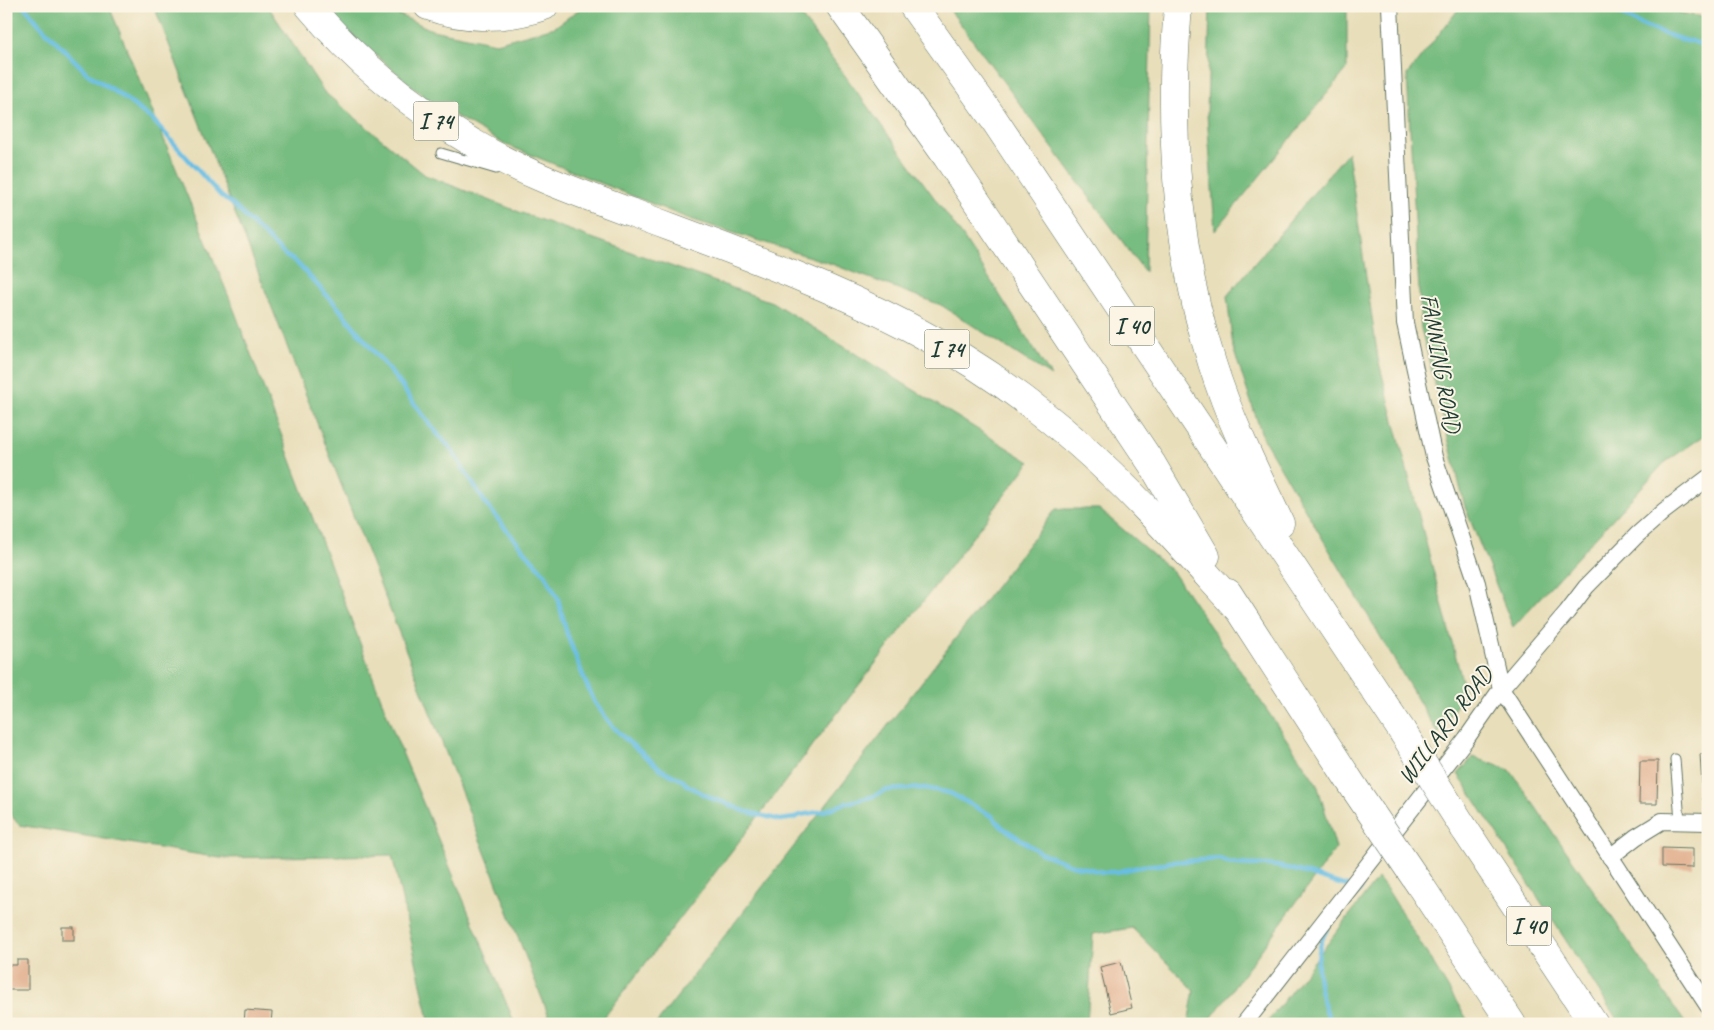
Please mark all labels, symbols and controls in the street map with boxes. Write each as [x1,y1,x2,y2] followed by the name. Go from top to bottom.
[414,101,458,140] road number: I 74
[1414,291,1468,437] street label: FANNING ROAD
[1110,306,1154,346] road number: I 40
[924,329,970,368] road number: I 74
[1391,658,1500,790] street label: WILLARD ROAD
[1506,906,1552,946] road number: I 40

